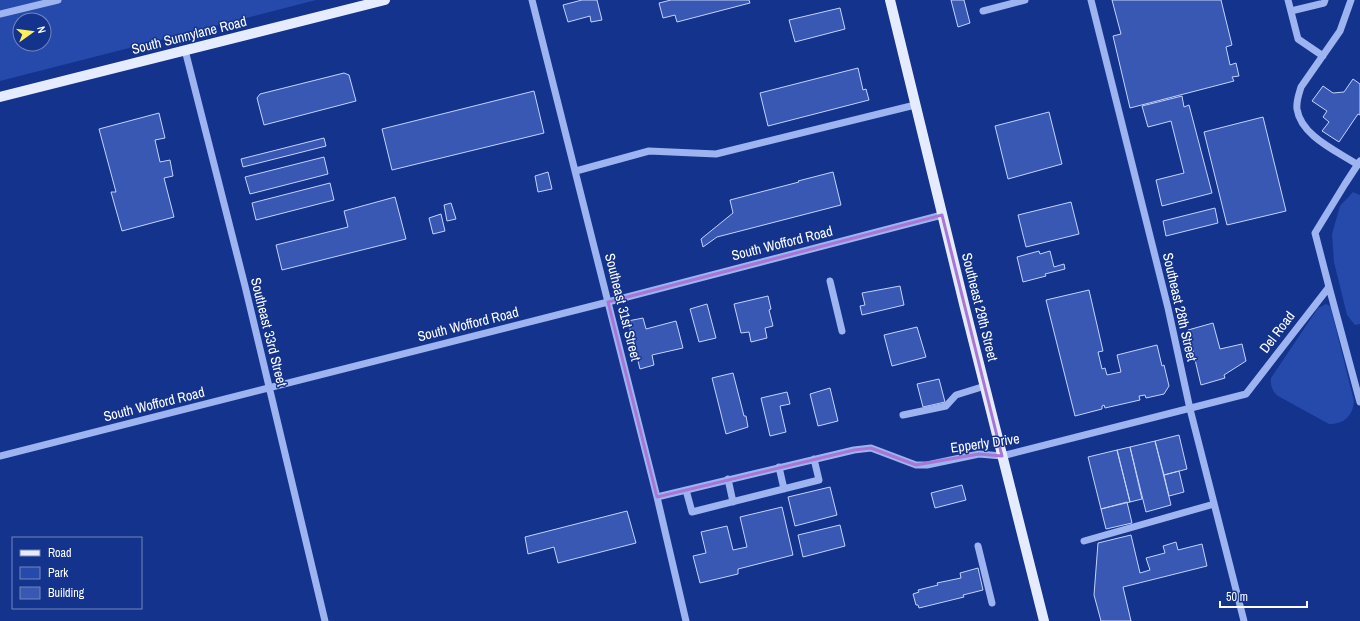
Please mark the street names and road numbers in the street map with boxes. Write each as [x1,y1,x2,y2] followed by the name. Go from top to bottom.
[130,12,248,58] street label: South Sunnylane Road
[730,222,834,264] street label: South Wofford Road
[601,251,645,363] street label: Southeast 31st Street
[958,251,1002,363] street label: Southeast 29th Street
[1159,251,1201,363] street label: Southeast 28th Street
[247,276,291,388] street label: Southeast 33rd Street
[416,303,520,345] street label: South Wofford Road
[1255,307,1299,357] street label: Del Road
[102,383,206,425] street label: South Wofford Road
[949,429,1021,457] street label: Epperly Drive

